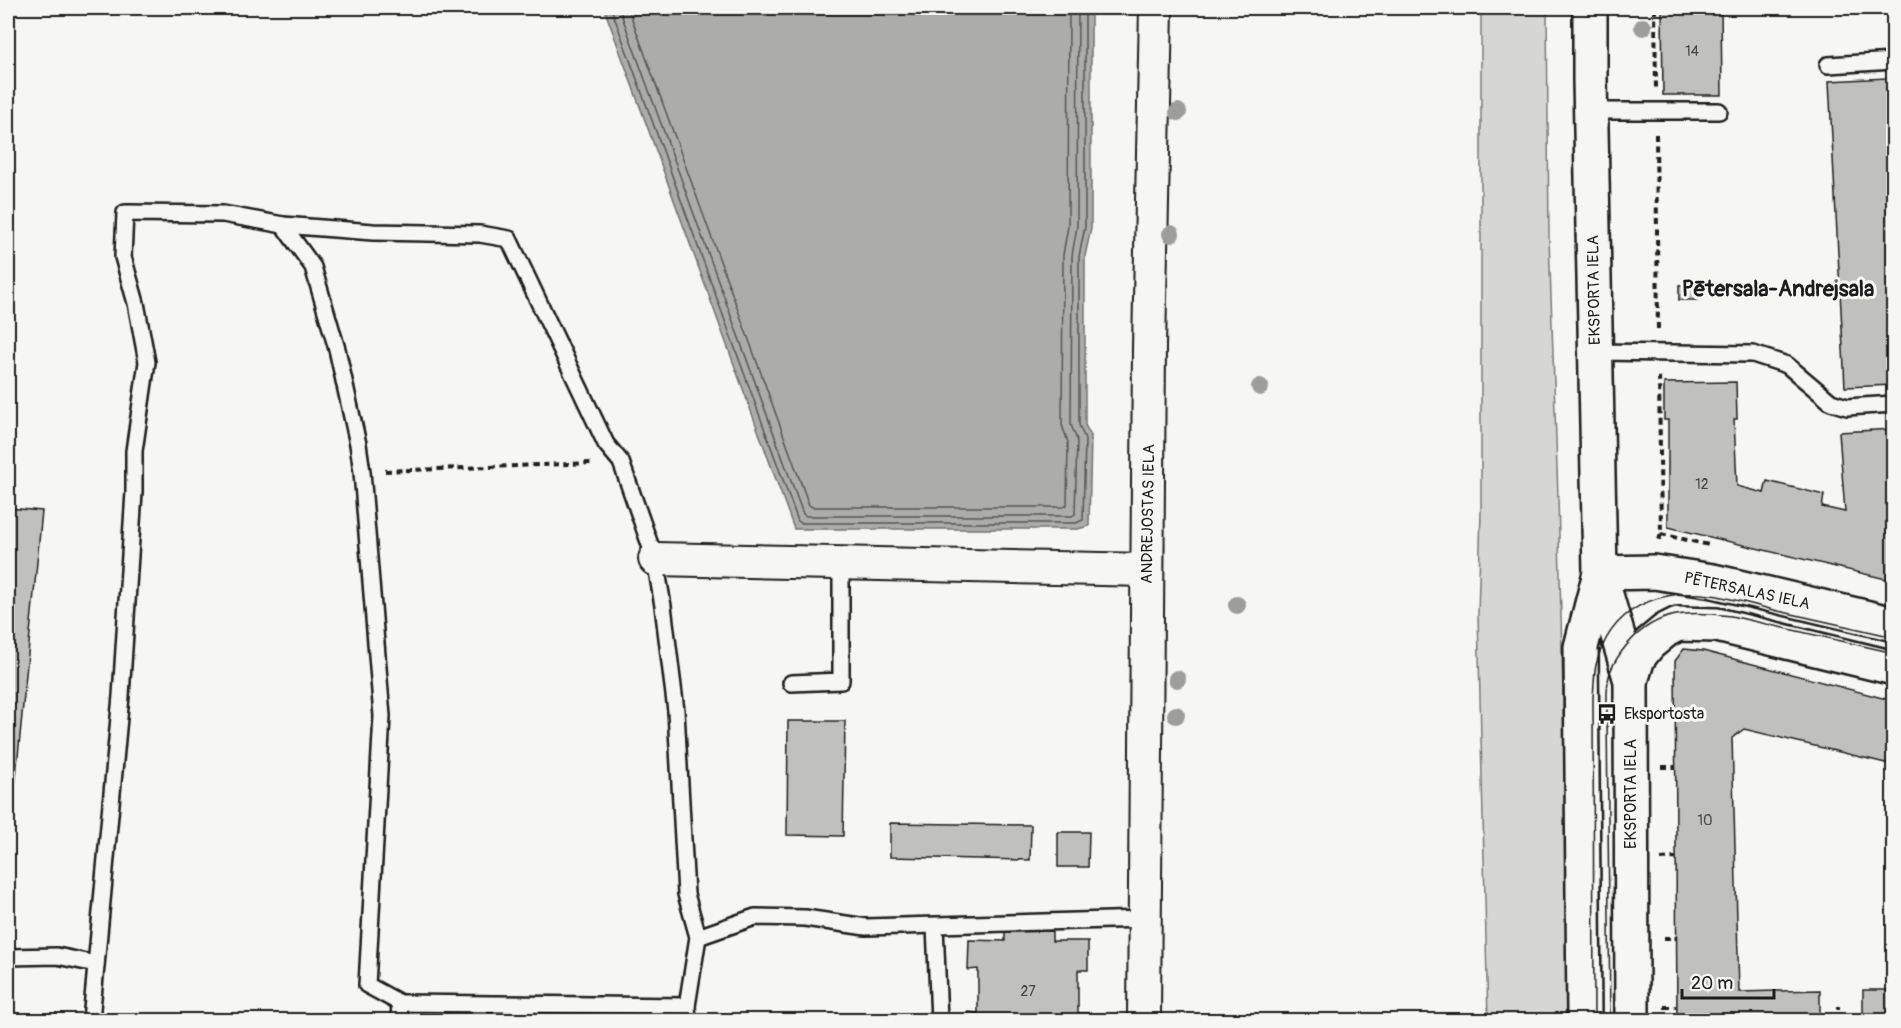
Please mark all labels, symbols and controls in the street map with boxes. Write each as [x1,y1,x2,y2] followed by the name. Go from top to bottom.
[1685,43,1699,60] house number: 14
[1583,235,1605,345] street label: EKSPORTA IELA
[1682,275,1874,303] district label: Pētersala-Andrejsala
[1137,444,1159,584] street label: ANDREJOSTAS IELA
[1695,476,1709,493] house number: 12
[1682,568,1812,614] street label: PĒTERSALAS IELA
[1595,702,1619,726] bus stop icon: Eksportosta
[1624,704,1704,724] place label: Eksportosta
[1621,739,1641,849] street label: EKSPORTA IELA
[1697,812,1713,829] house number: 10
[1682,962,1774,1000] scale bar
[1691,972,1733,995] text: 20 m
[1020,983,1036,1000] house number: 27

